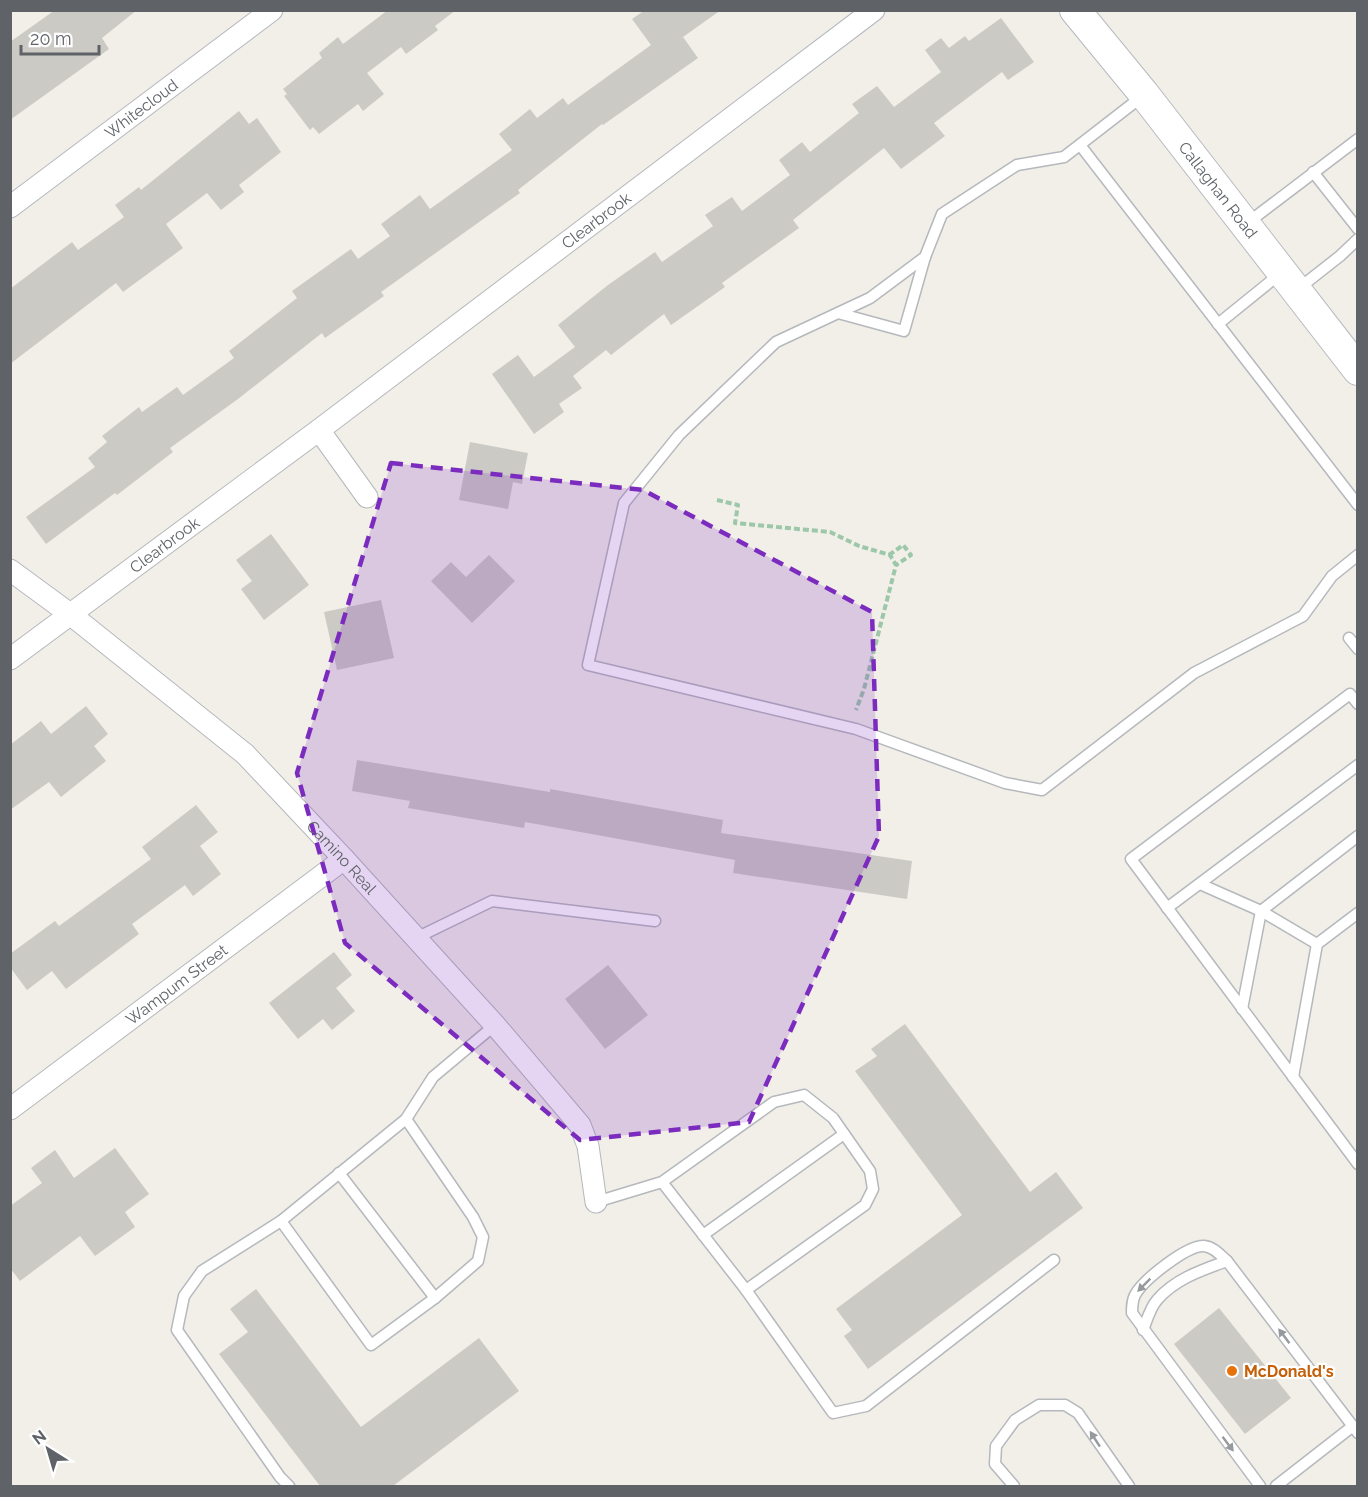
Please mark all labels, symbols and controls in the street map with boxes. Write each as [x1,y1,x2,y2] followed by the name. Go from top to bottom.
[21,18,99,56] scale bar
[30,28,72,49] text: 20 m
[101,75,182,142] street label: Whitecloud
[1175,138,1261,242] street label: Callaghan Road
[558,188,635,253] street label: Clearbrook
[126,513,204,577] street label: Clearbrook
[303,817,381,899] street label: Camino Real
[122,940,232,1029] street label: Wampum Street
[1138,1277,1152,1291] one-way arrow
[1278,1328,1290,1344] one-way arrow
[1244,1362,1334,1381] place label: McDonald's
[1225,1364,1239,1378] marker: McDonald's
[18,1419,78,1479] north arrow
[29,1426,50,1449] text: N
[1090,1431,1101,1447] one-way arrow
[1222,1435,1234,1451] one-way arrow

